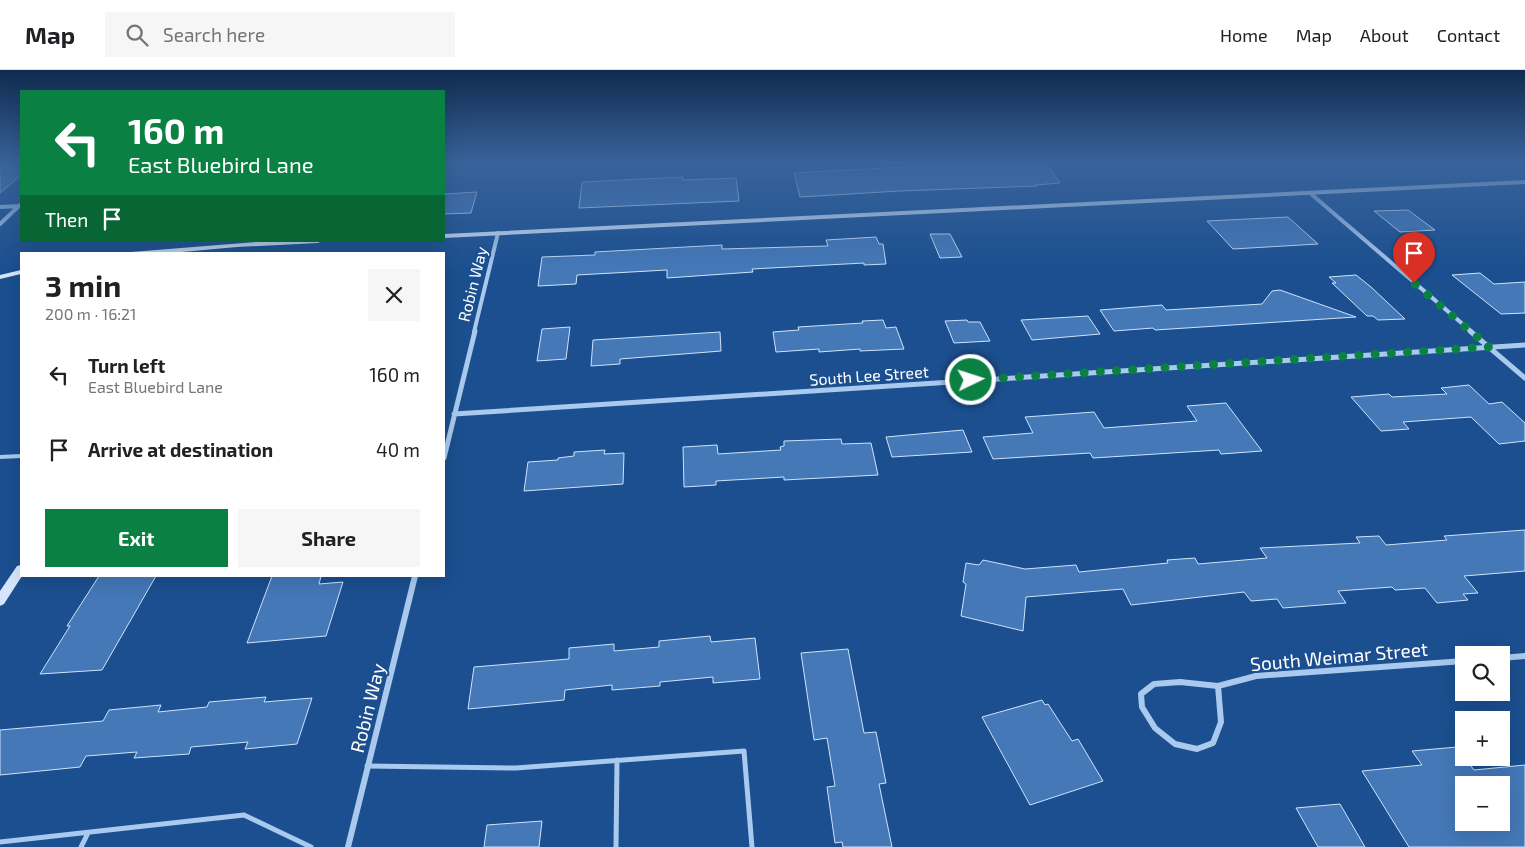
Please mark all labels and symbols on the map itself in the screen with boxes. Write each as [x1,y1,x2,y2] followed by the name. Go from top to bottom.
[1393,232,1435,283] pin
[453,244,491,324] street label: Robin Way
[944,353,996,405] position arrow
[809,361,929,389] street label: South Lee Street
[1249,637,1429,675] street label: South Weimar Street
[345,661,389,755] street label: Robin Way

